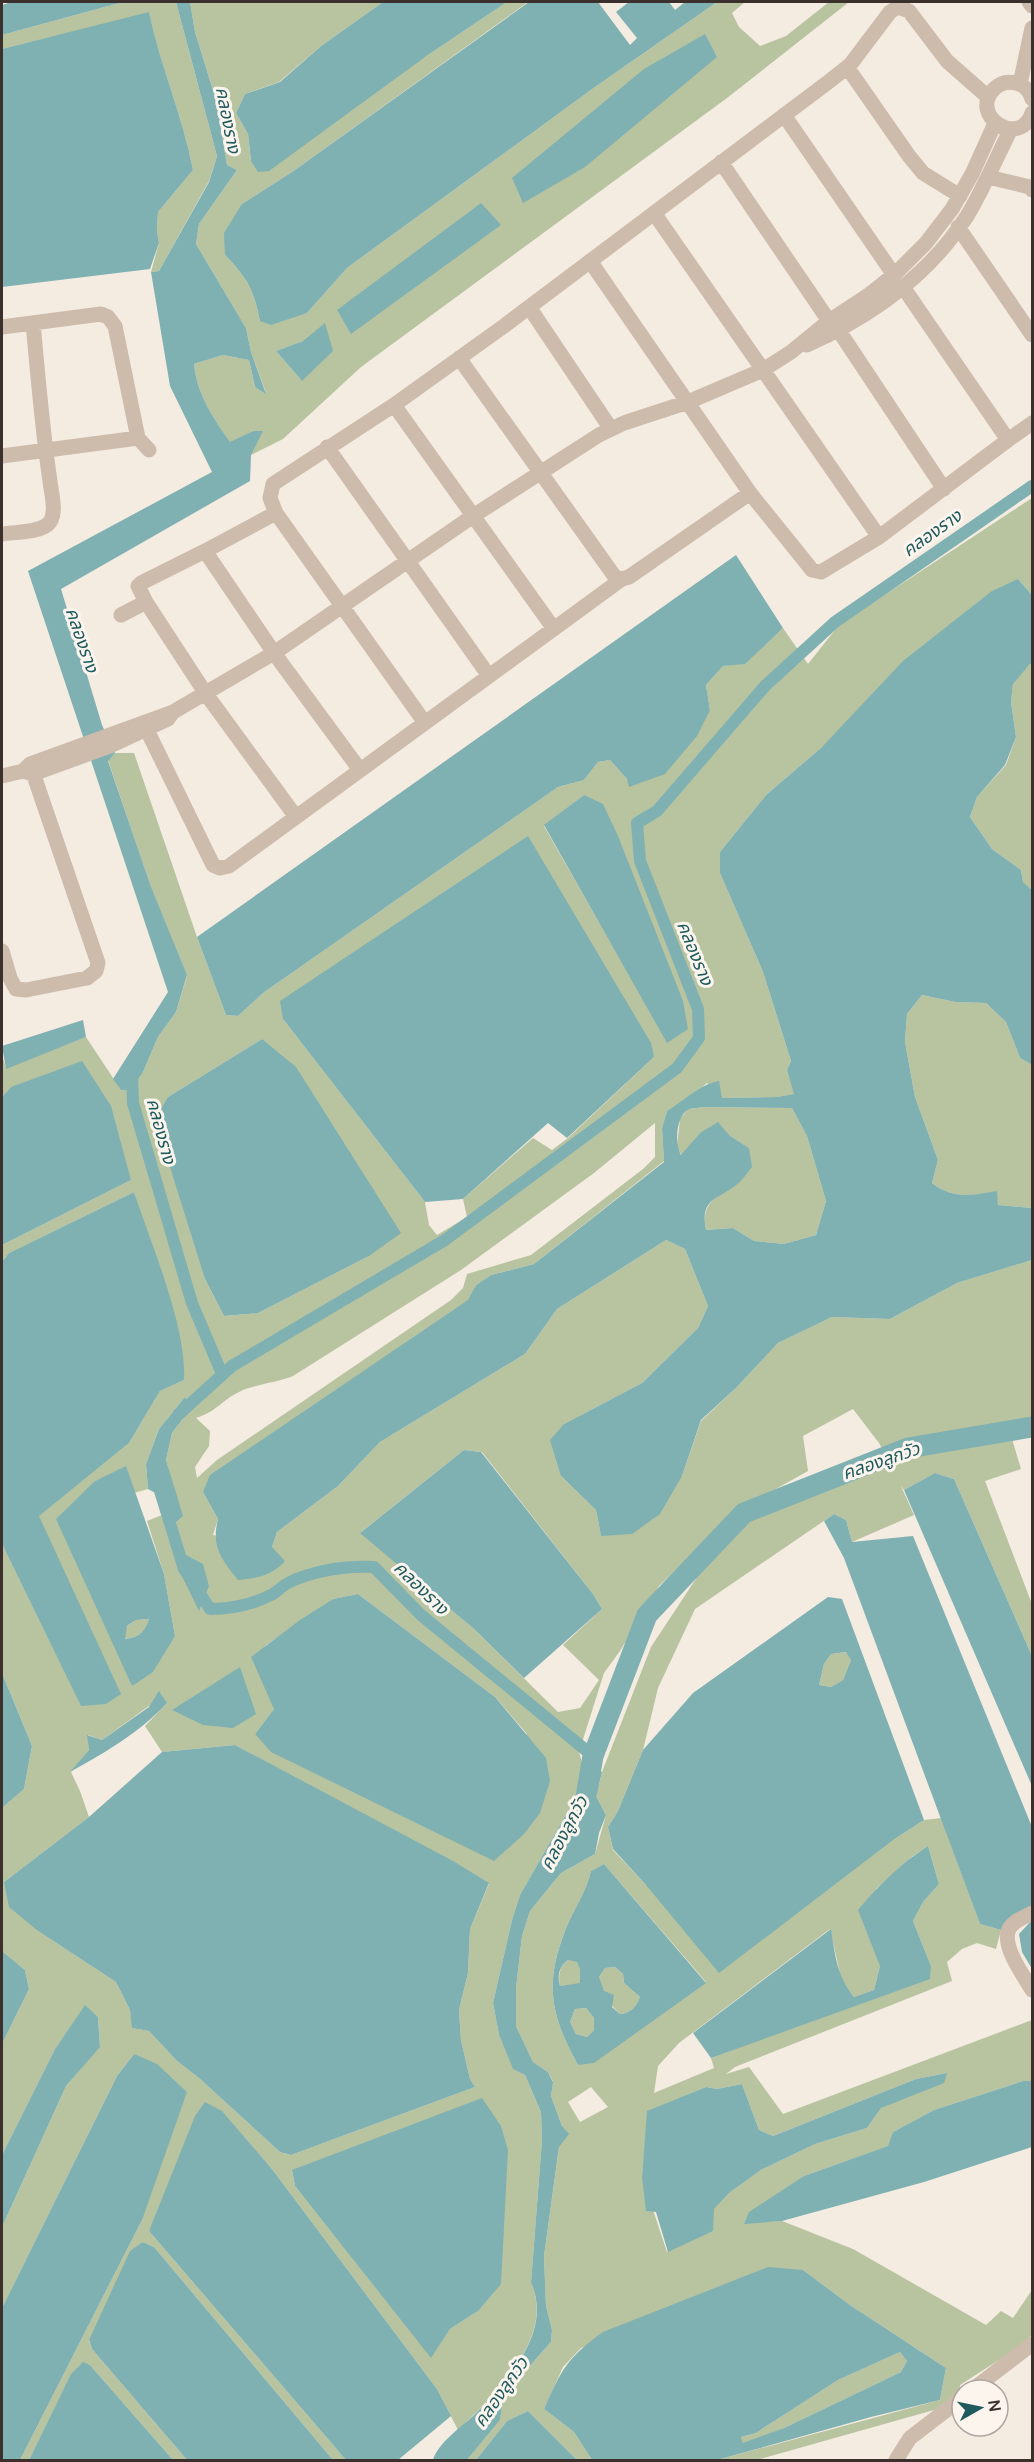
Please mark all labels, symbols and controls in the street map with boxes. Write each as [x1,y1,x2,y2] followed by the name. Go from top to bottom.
[211,85,247,156] water label: คลองราง
[897,502,967,561] water label: คลองราง
[61,604,106,677] water label: คลองราง
[672,917,720,989] water label: คลองราง
[142,1095,183,1168] water label: คลองราง
[839,1435,924,1484] water label: คลองลูกวัว
[389,1555,455,1620] water label: คลองราง
[534,1791,593,1874] water label: คลองลูกวัว
[467,2351,534,2431] water label: คลองลูกวัว
[950,2378,1010,2438] north arrow
[983,2398,1007,2413] text: N

